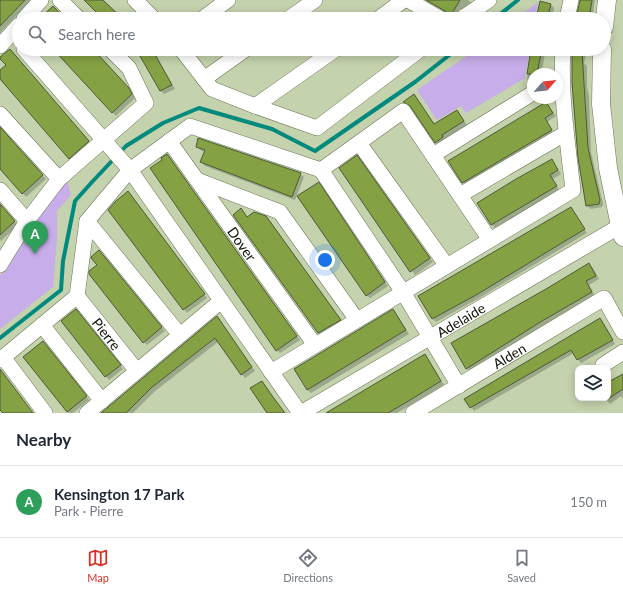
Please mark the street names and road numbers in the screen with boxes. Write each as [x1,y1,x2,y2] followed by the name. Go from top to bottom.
[224,223,260,264] street label: Dover
[433,299,488,340] street label: Adelaide
[89,314,125,353] street label: Pierre
[489,339,529,372] street label: Alden

